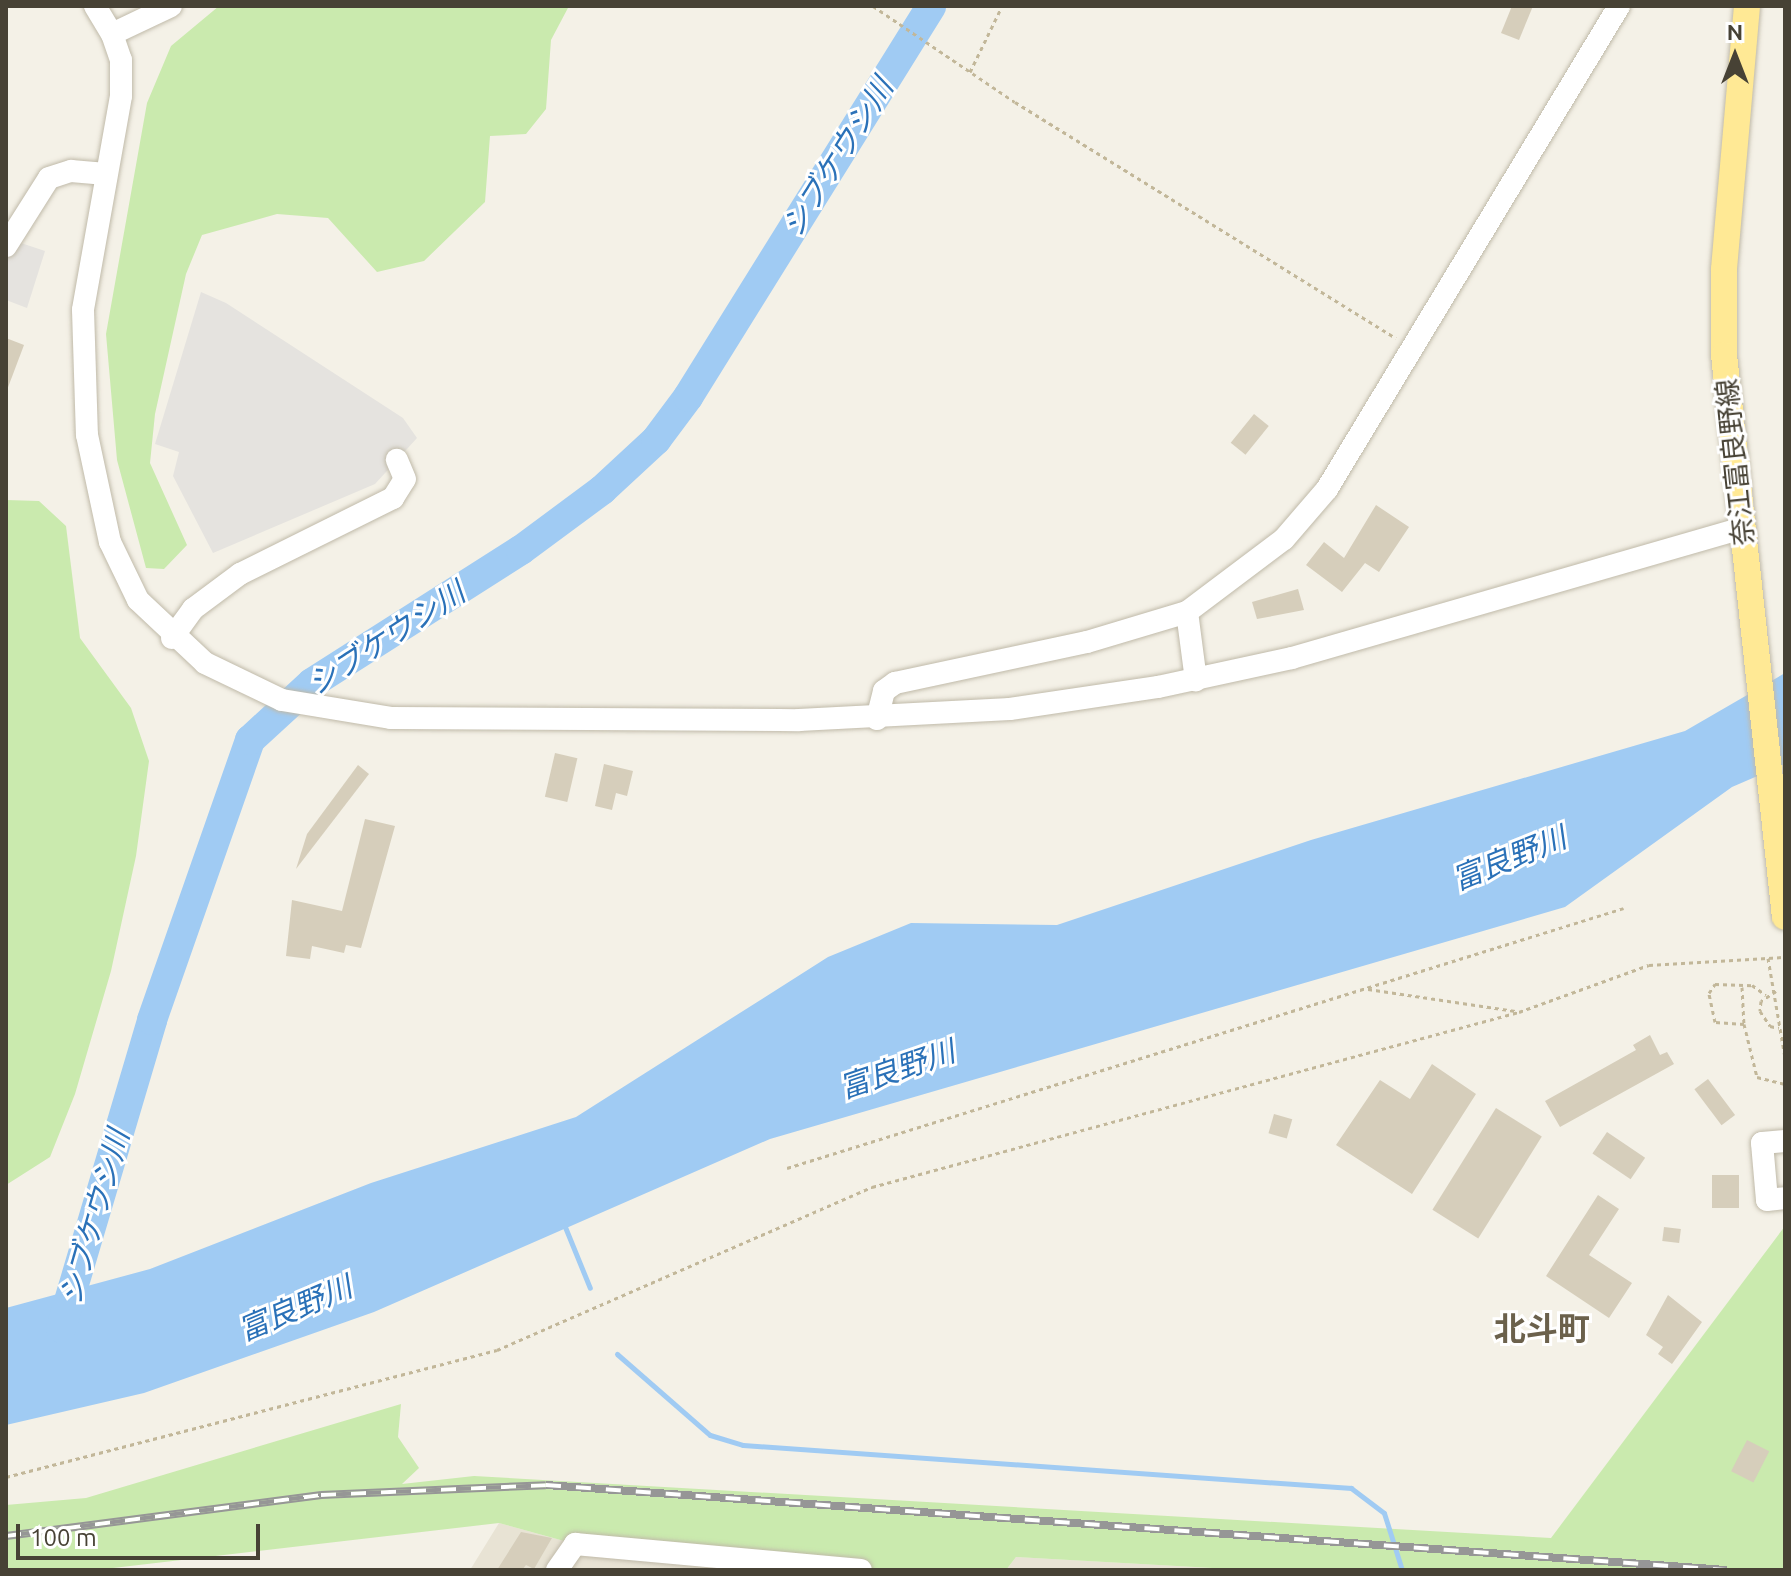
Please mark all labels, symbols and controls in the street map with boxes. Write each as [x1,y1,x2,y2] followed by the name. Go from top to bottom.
[1695,16,1775,96] north arrow
[1727,19,1743,44] text: N
[774,71,900,243] water label: シブケウシ川
[1710,377,1760,547] street label: 奈江富良野線
[301,574,471,702] water label: シブケウシ川
[1447,819,1571,897] water label: 富良野川
[834,1032,960,1106] water label: 富良野川
[52,1126,136,1308] water label: シブケウシ川
[233,1268,357,1348] water label: 富良野川
[1494,1309,1590,1347] district label: 北斗町
[20,1508,264,1558] scale bar
[30,1524,97,1551] text: 100 m

